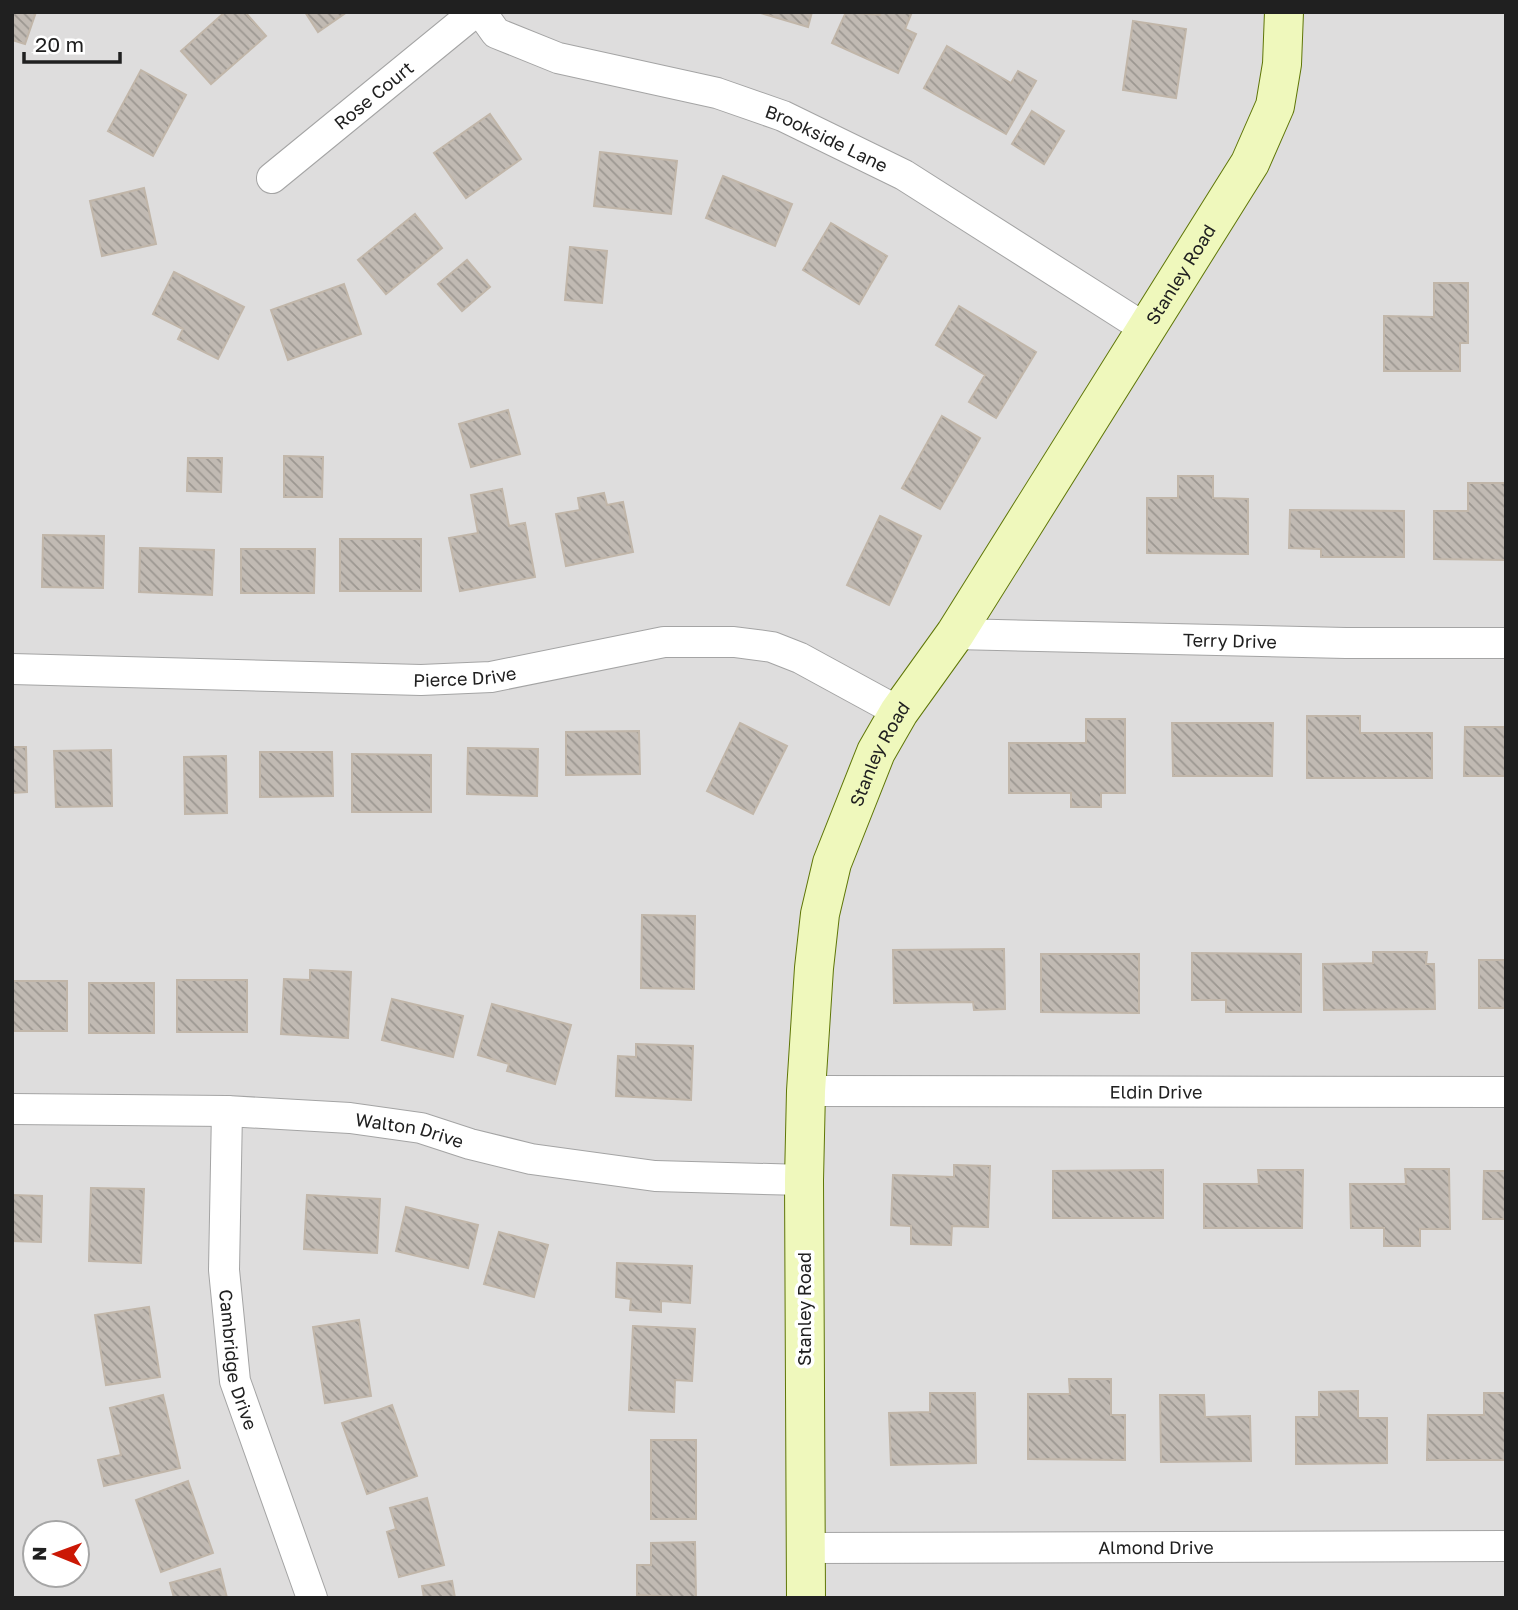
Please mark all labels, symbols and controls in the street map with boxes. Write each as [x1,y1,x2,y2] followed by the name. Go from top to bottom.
[24,21,121,65] scale bar
[35,31,84,57] text: 20 m
[329,56,418,134] street label: Rose Court
[762,100,891,176] street label: Brookside Lane
[1141,220,1220,328] street label: Stanley Road
[1183,628,1277,652] street label: Terry Drive
[413,661,518,691] street label: Pierce Drive
[845,697,914,809] street label: Stanley Road
[1110,1080,1202,1103] street label: Eldin Drive
[354,1108,467,1152] street label: Walton Drive
[793,1252,815,1366] street label: Stanley Road
[215,1288,262,1433] street label: Cambridge Drive
[21,1519,91,1589] north arrow
[1098,1536,1214,1558] street label: Almond Drive
[27,1546,50,1561] text: N

